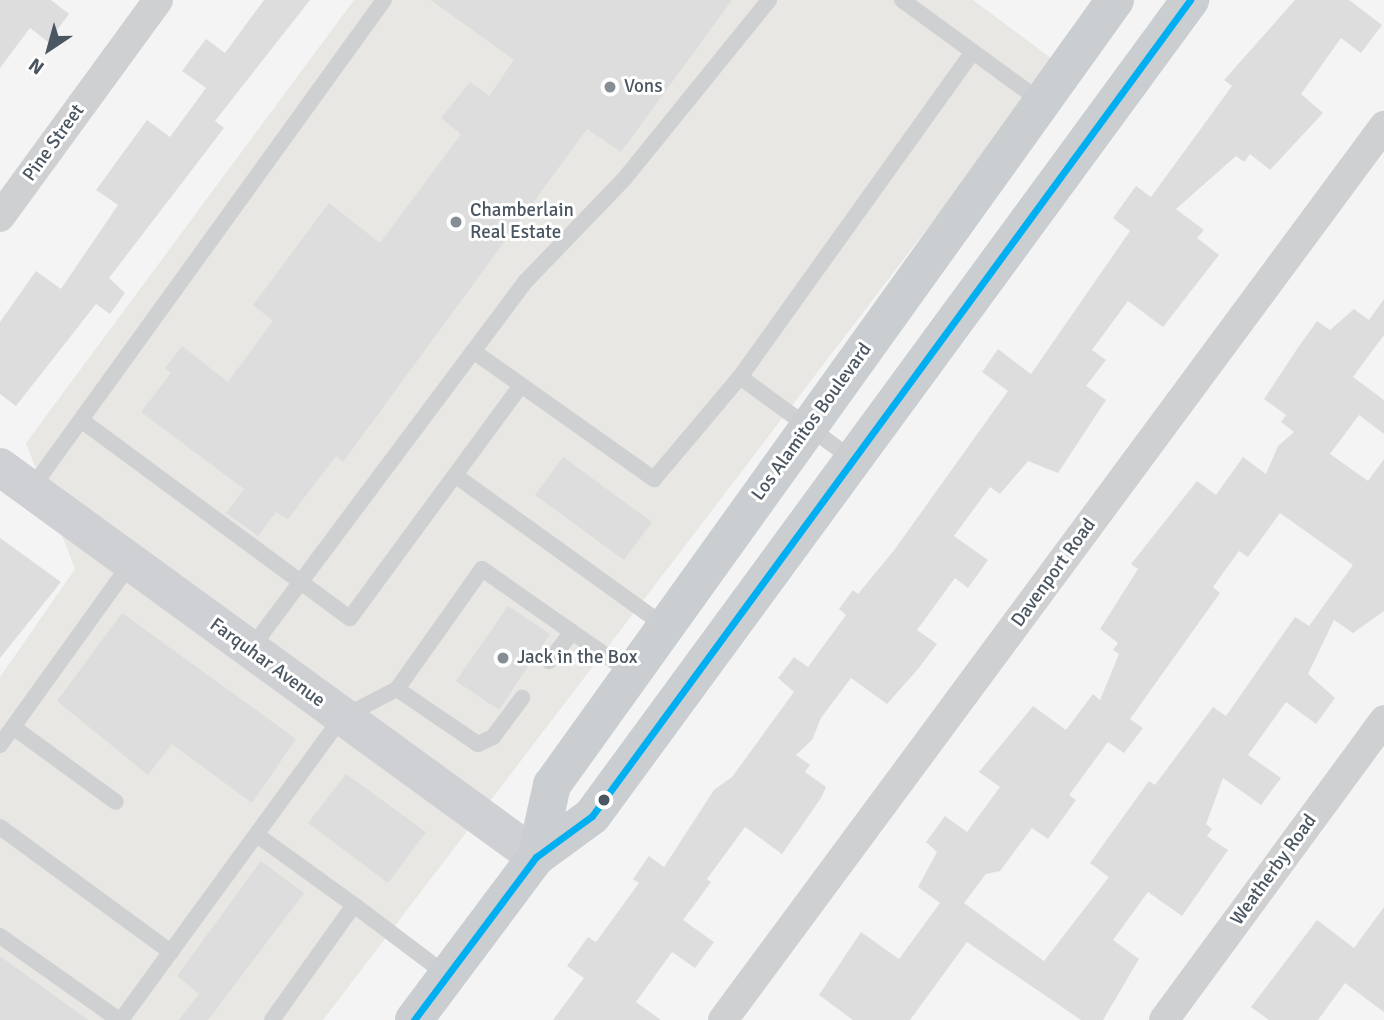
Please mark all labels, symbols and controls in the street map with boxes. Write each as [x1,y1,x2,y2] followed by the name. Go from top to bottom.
[14,14,84,84] north arrow
[24,52,49,80] text: N
[624,76,663,98] place label: Vons
[602,79,618,95] marker: Vons
[18,100,90,186] street label: Pine Street
[470,200,574,244] place label: Chamberlain Real Estate
[448,214,464,230] marker: Chamberlain Real Estate
[747,339,877,505] street label: Los Alamitos Boulevard
[1007,514,1101,632] street label: Davenport Road
[205,614,329,712] street label: Farquhar Avenue
[517,647,637,669] place label: Jack in the Box
[495,650,511,666] marker: Jack in the Box
[597,793,611,807] unlabelled marker
[1226,810,1322,930] street label: Weatherby Road

